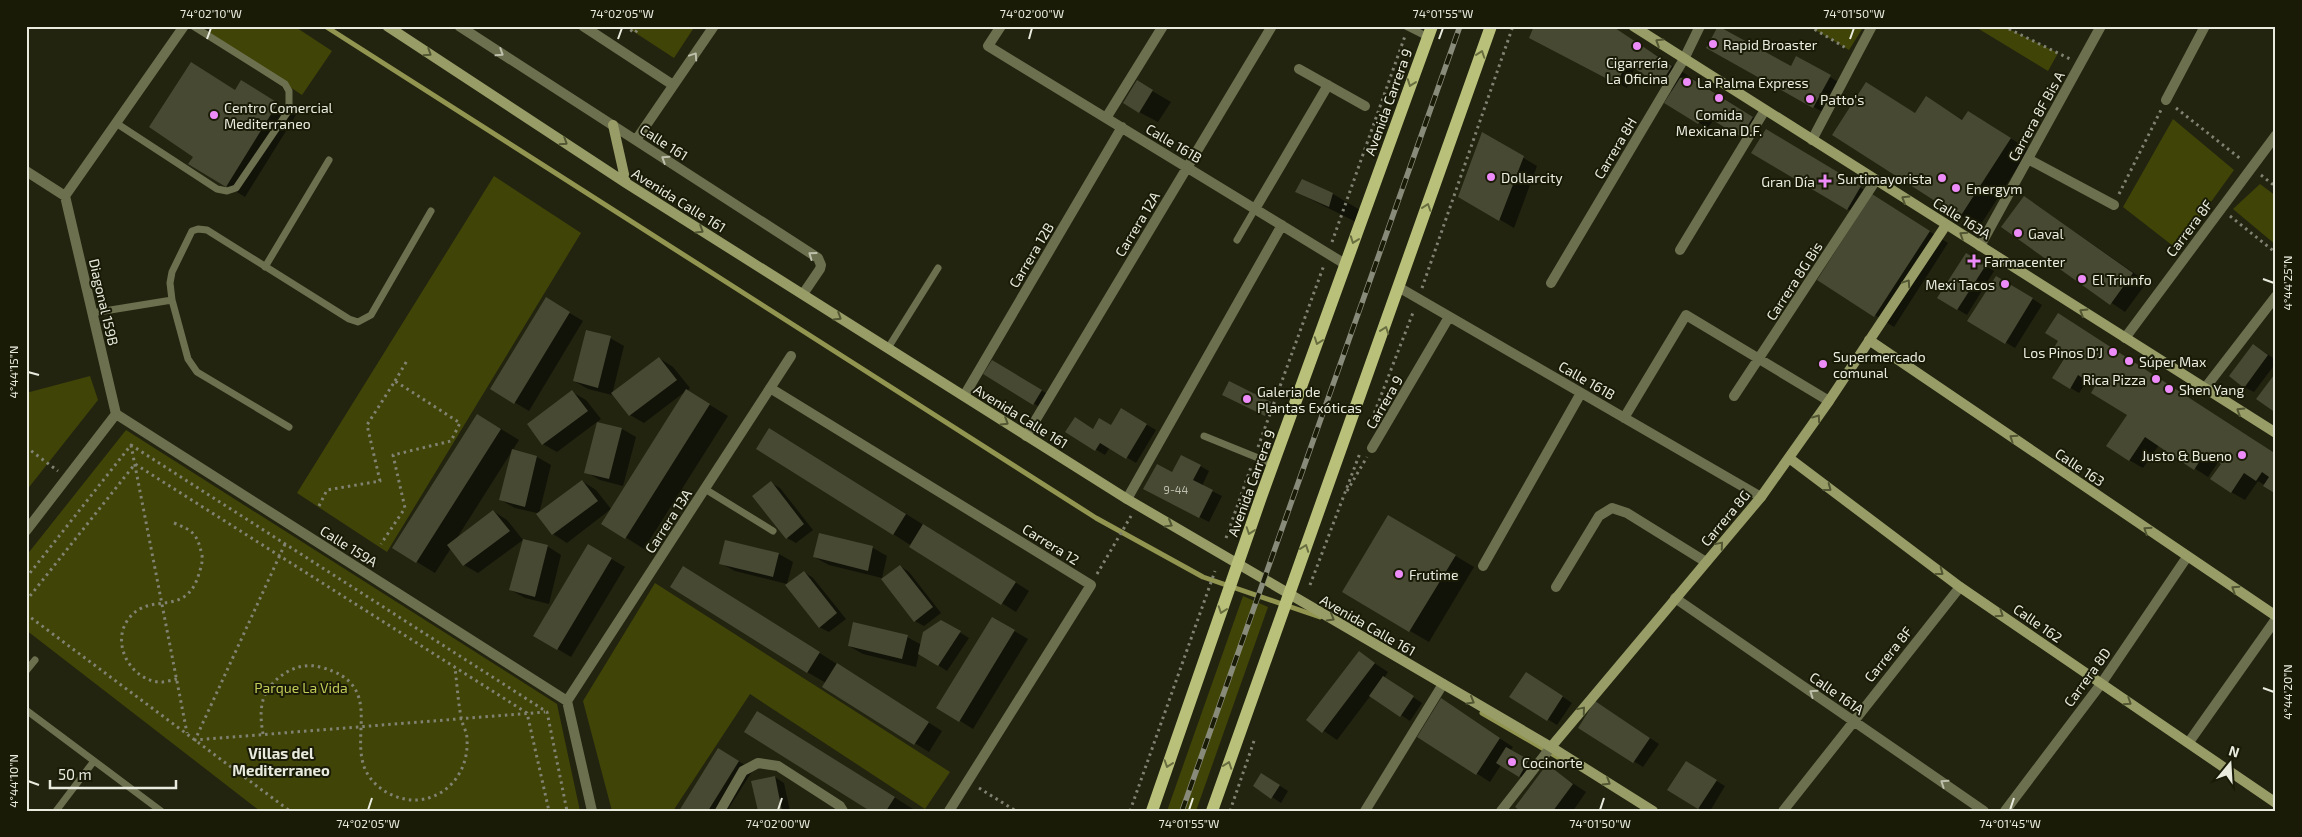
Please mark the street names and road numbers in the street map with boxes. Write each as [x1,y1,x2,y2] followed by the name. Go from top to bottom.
[1361,46,1415,158] street label: Avenida Carrera 9
[2004,68,2068,164] street label: Carrera 8F Bis A
[1590,114,1640,182] street label: Carrera 8H
[637,120,691,164] street label: Calle 161
[1143,120,1205,166] street label: Calle 161B
[629,164,729,236] street label: Avenida Calle 161
[1111,188,1163,260] street label: Carrera 12A
[1930,194,1994,243] street label: Calle 163A
[2162,196,2216,260] street label: Carrera 8F
[1005,219,1057,291] street label: Carrera 12B
[1762,238,1826,324] street label: Carrera 8G Bis
[86,257,122,347] street label: Diagonal 159B
[1556,357,1618,403] street label: Calle 161B
[1362,372,1406,432] street label: Carrera 9
[971,380,1071,452] street label: Avenida Calle 161
[1224,427,1278,539] street label: Avenida Carrera 9
[2052,444,2108,490] street label: Calle 163
[641,486,695,556] street label: Carrera 13A
[1697,487,1753,549] street label: Carrera 8G
[1019,520,1083,568] street label: Carrera 12
[317,522,381,570] street label: Calle 159A
[1317,591,1419,659] street label: Avenida Calle 161
[2010,600,2066,646] street label: Calle 162
[1860,622,1916,685] street label: Carrera 8F
[2060,644,2114,710] street label: Carrera 8D
[1807,668,1868,718] street label: Calle 161A

